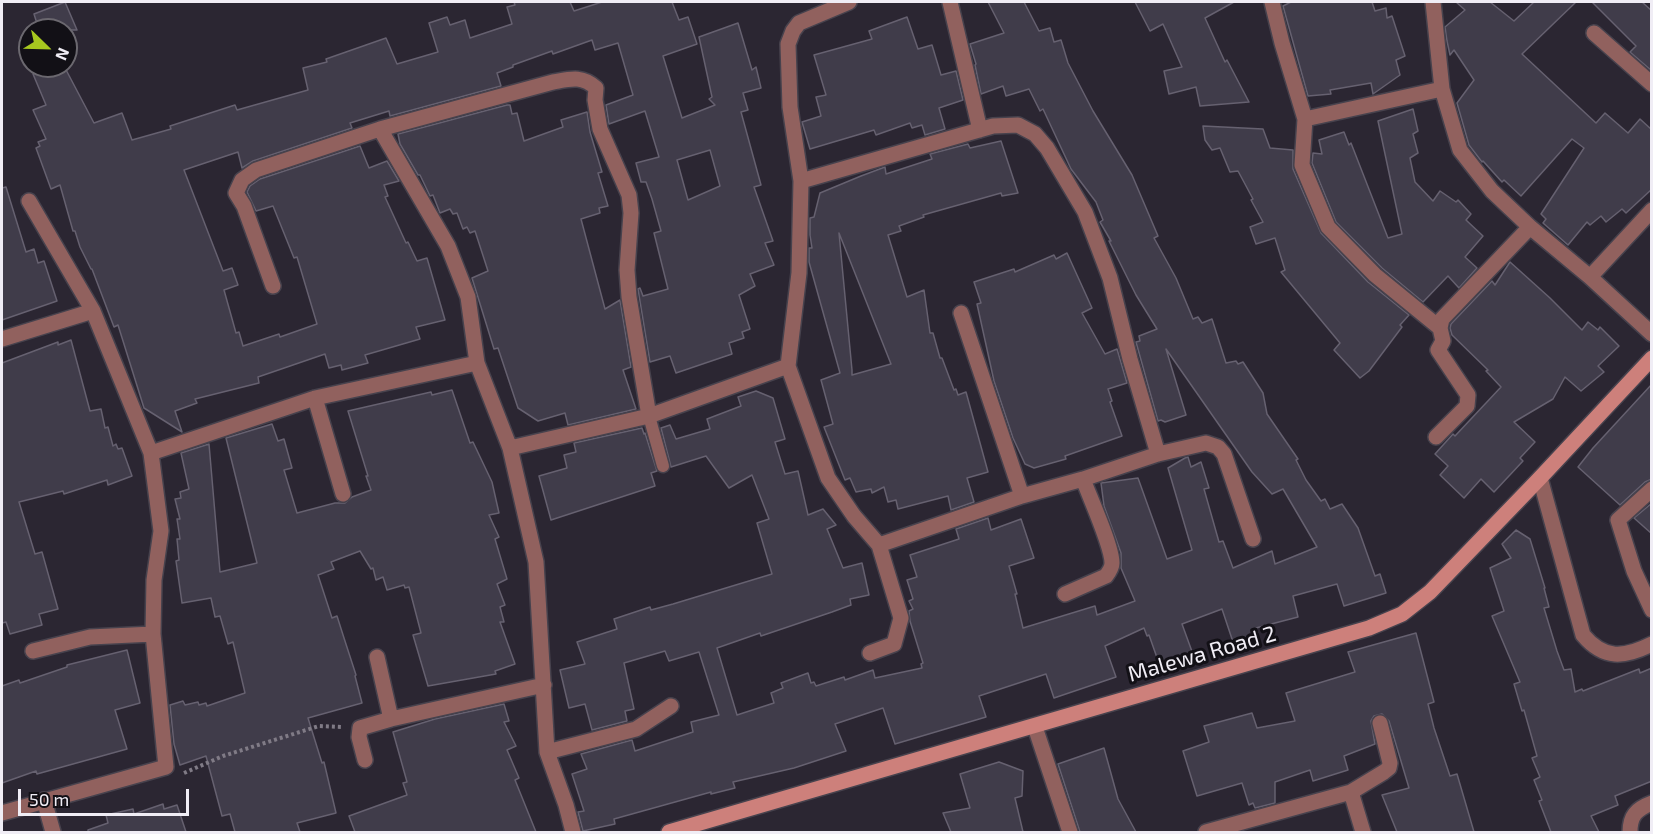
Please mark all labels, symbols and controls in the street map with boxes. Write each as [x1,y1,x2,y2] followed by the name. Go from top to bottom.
[18,18,78,78] north arrow
[52,45,74,63] text: N
[1125,620,1279,688] street label: Malewa Road 2
[21,777,192,815] scale bar
[29,788,69,810] text: 50 m

